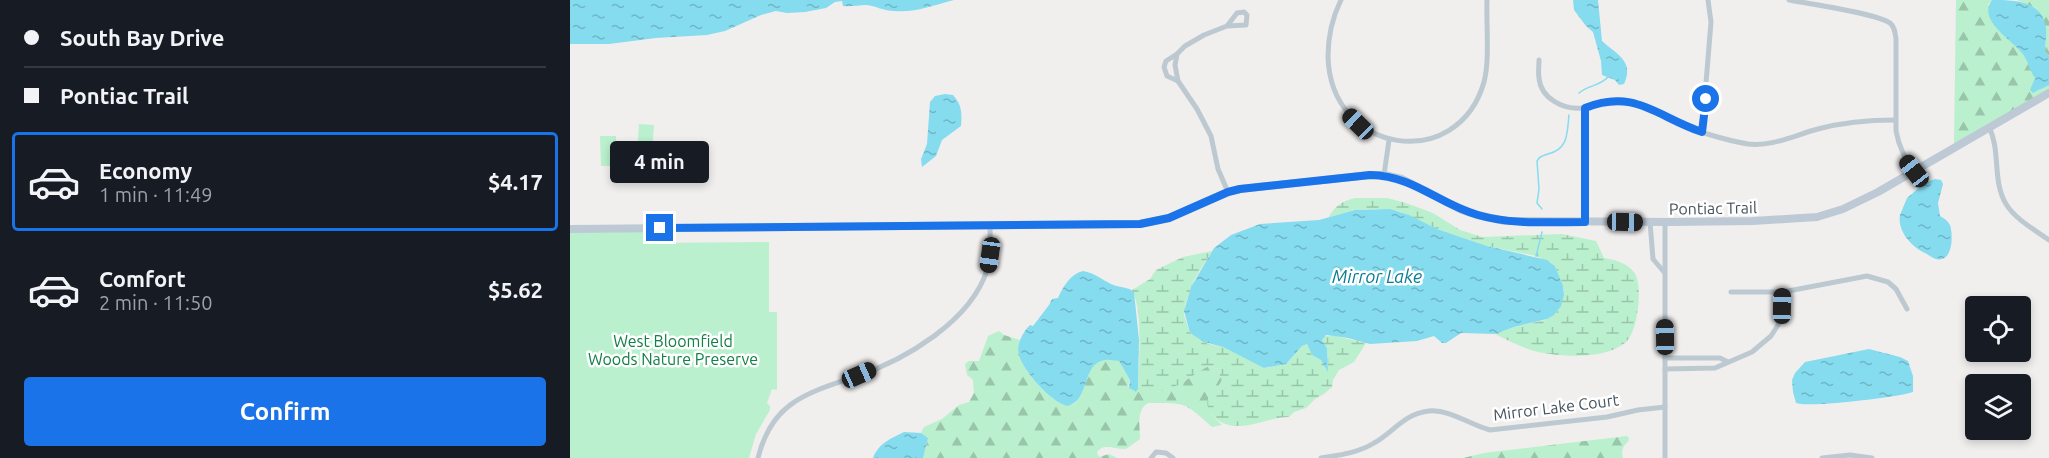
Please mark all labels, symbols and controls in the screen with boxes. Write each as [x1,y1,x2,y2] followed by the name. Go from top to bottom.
[60,25,225,50] text: South Bay Drive
[60,83,189,108] text: Pontiac Trail
[1692,85,1719,112] route start
[1339,105,1377,143] car
[610,141,710,183] callout: 4 min
[634,150,685,173] text: 4 min
[1896,151,1932,191] car
[27,155,81,209] icon: car
[99,158,192,183] text: Economy
[488,169,543,194] text: $4.17
[99,183,213,206] text: 1 min · 11:49
[1669,198,1757,218] street label: Pontiac Trail
[1607,213,1643,231] car
[646,214,673,241] route end
[979,236,1001,274] car
[27,263,81,317] icon: car
[99,266,186,291] text: Comfort
[1332,266,1422,286] water label: Mirror Lake
[488,277,543,302] text: $5.62
[1773,288,1791,324] car
[99,291,213,314] text: 2 min · 11:50
[1965,296,2031,440] map controls
[1965,296,2031,362] button: locate
[1656,319,1674,355] car
[588,332,758,368] park label: West Bloomfield Woods Nature Preserve
[839,359,879,391] car
[1965,374,2031,440] button: layers
[24,377,546,446] button: Confirm
[1492,390,1620,424] street label: Mirror Lake Court

